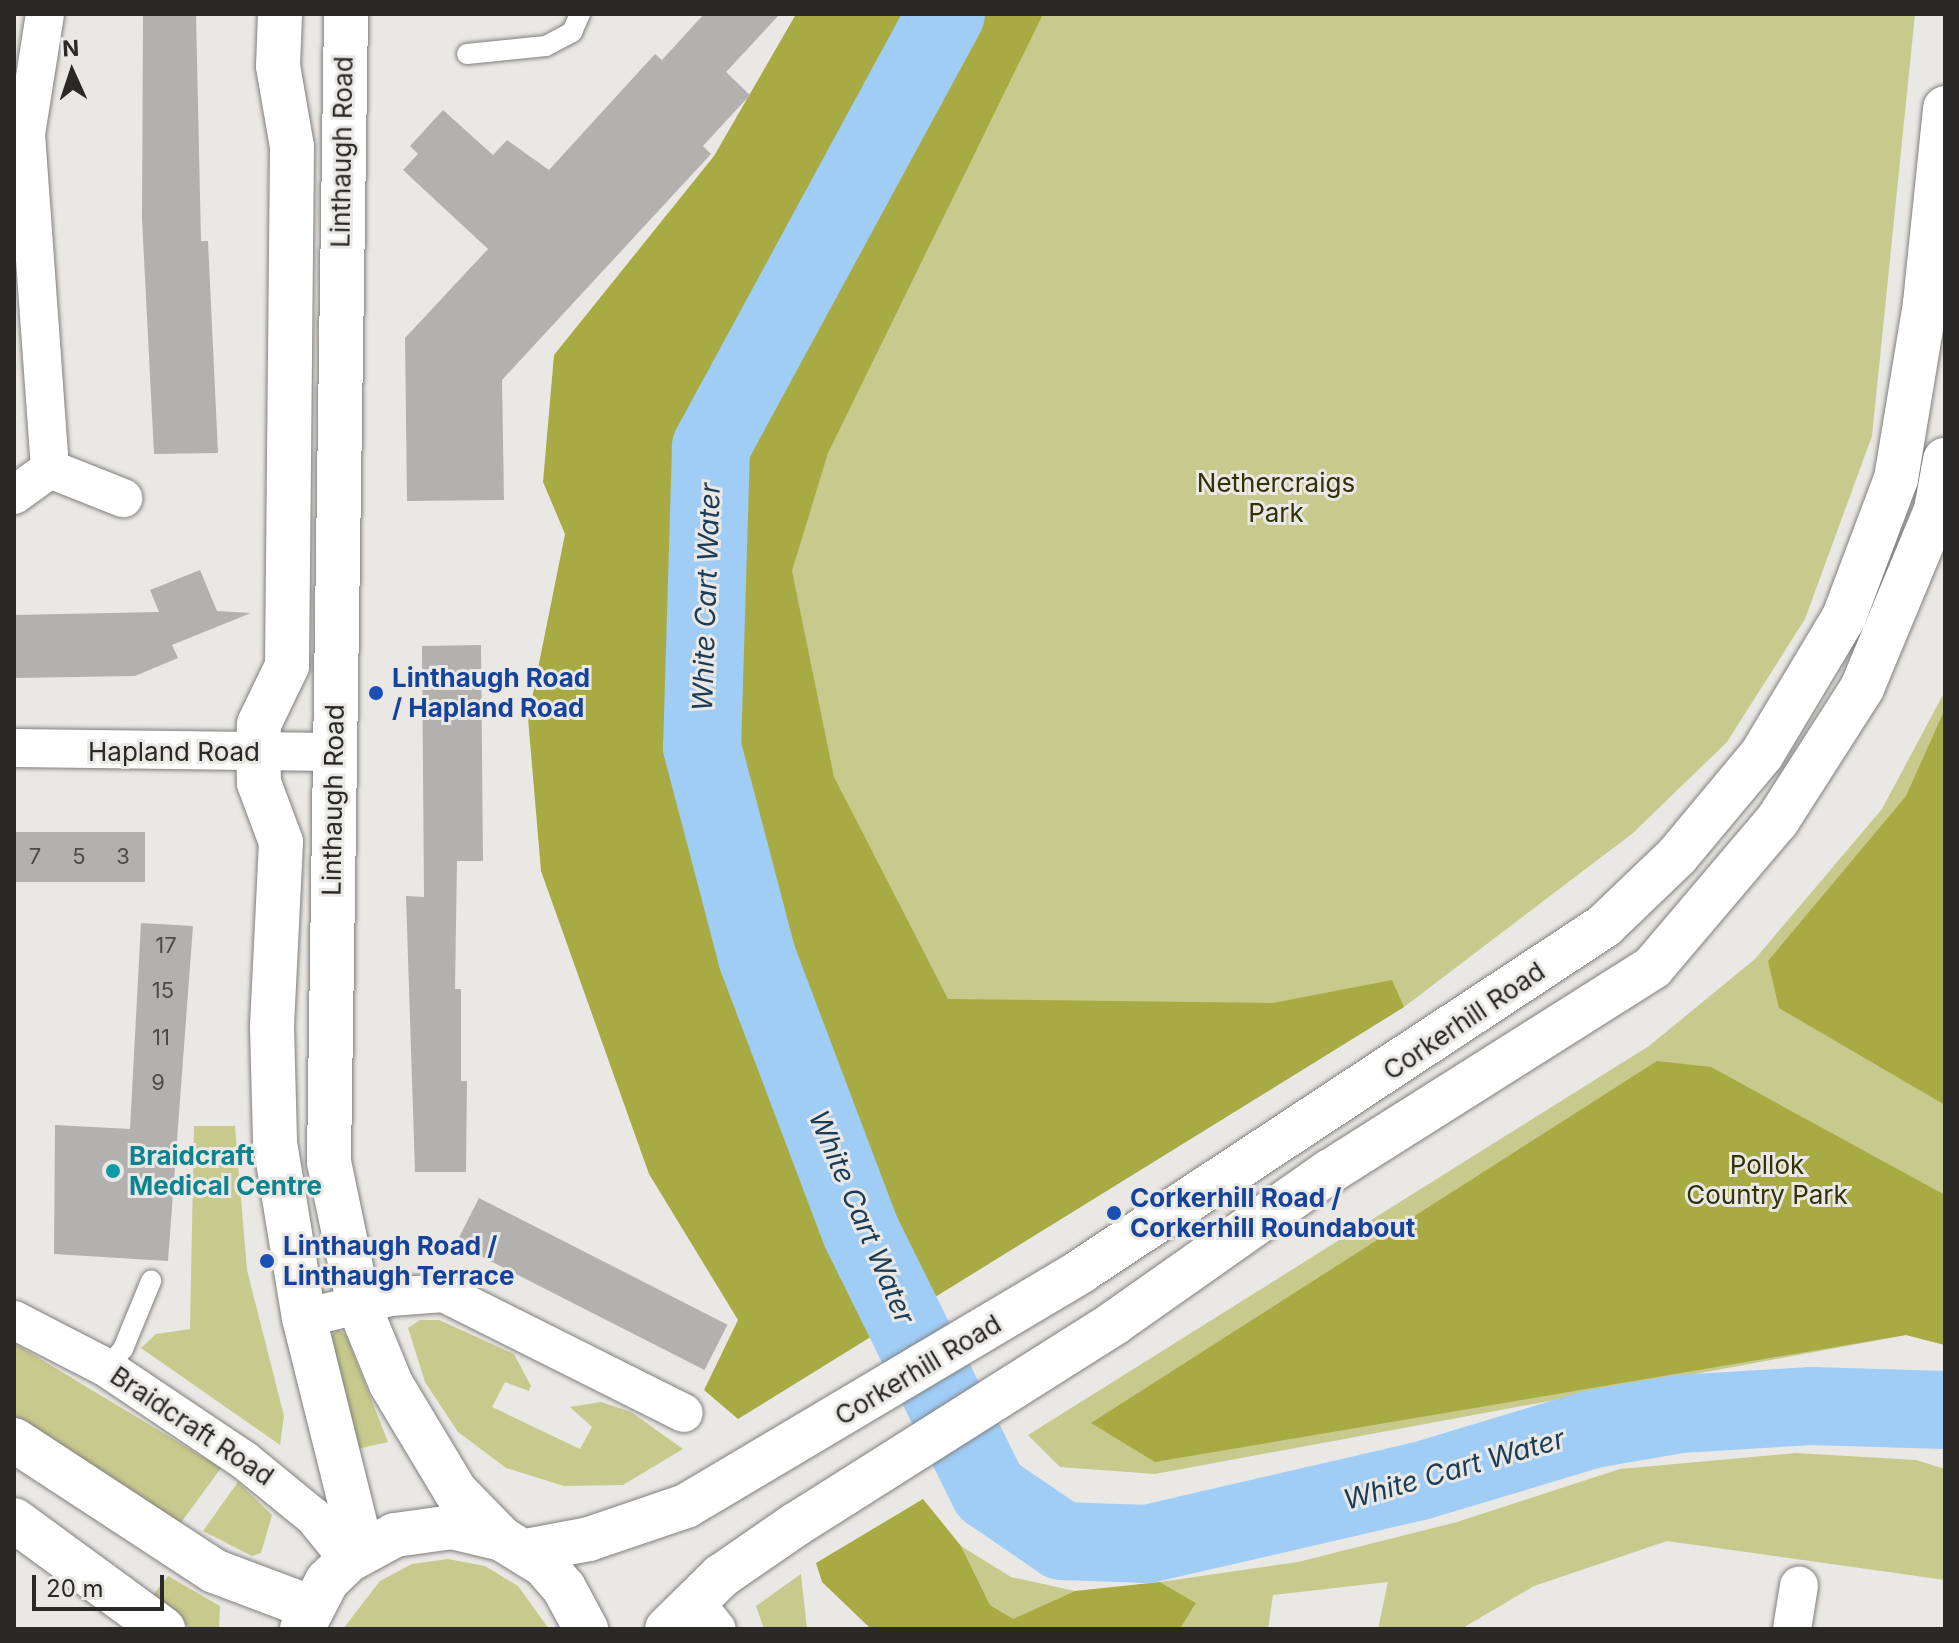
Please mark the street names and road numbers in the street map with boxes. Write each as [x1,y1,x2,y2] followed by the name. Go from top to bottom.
[325,56,359,248] street label: Linthaugh Road
[316,704,350,896] street label: Linthaugh Road
[88,736,260,768] street label: Hapland Road
[1377,955,1551,1087] street label: Corkerhill Road
[829,1308,1007,1432] street label: Corkerhill Road
[104,1360,280,1492] street label: Braidcraft Road

